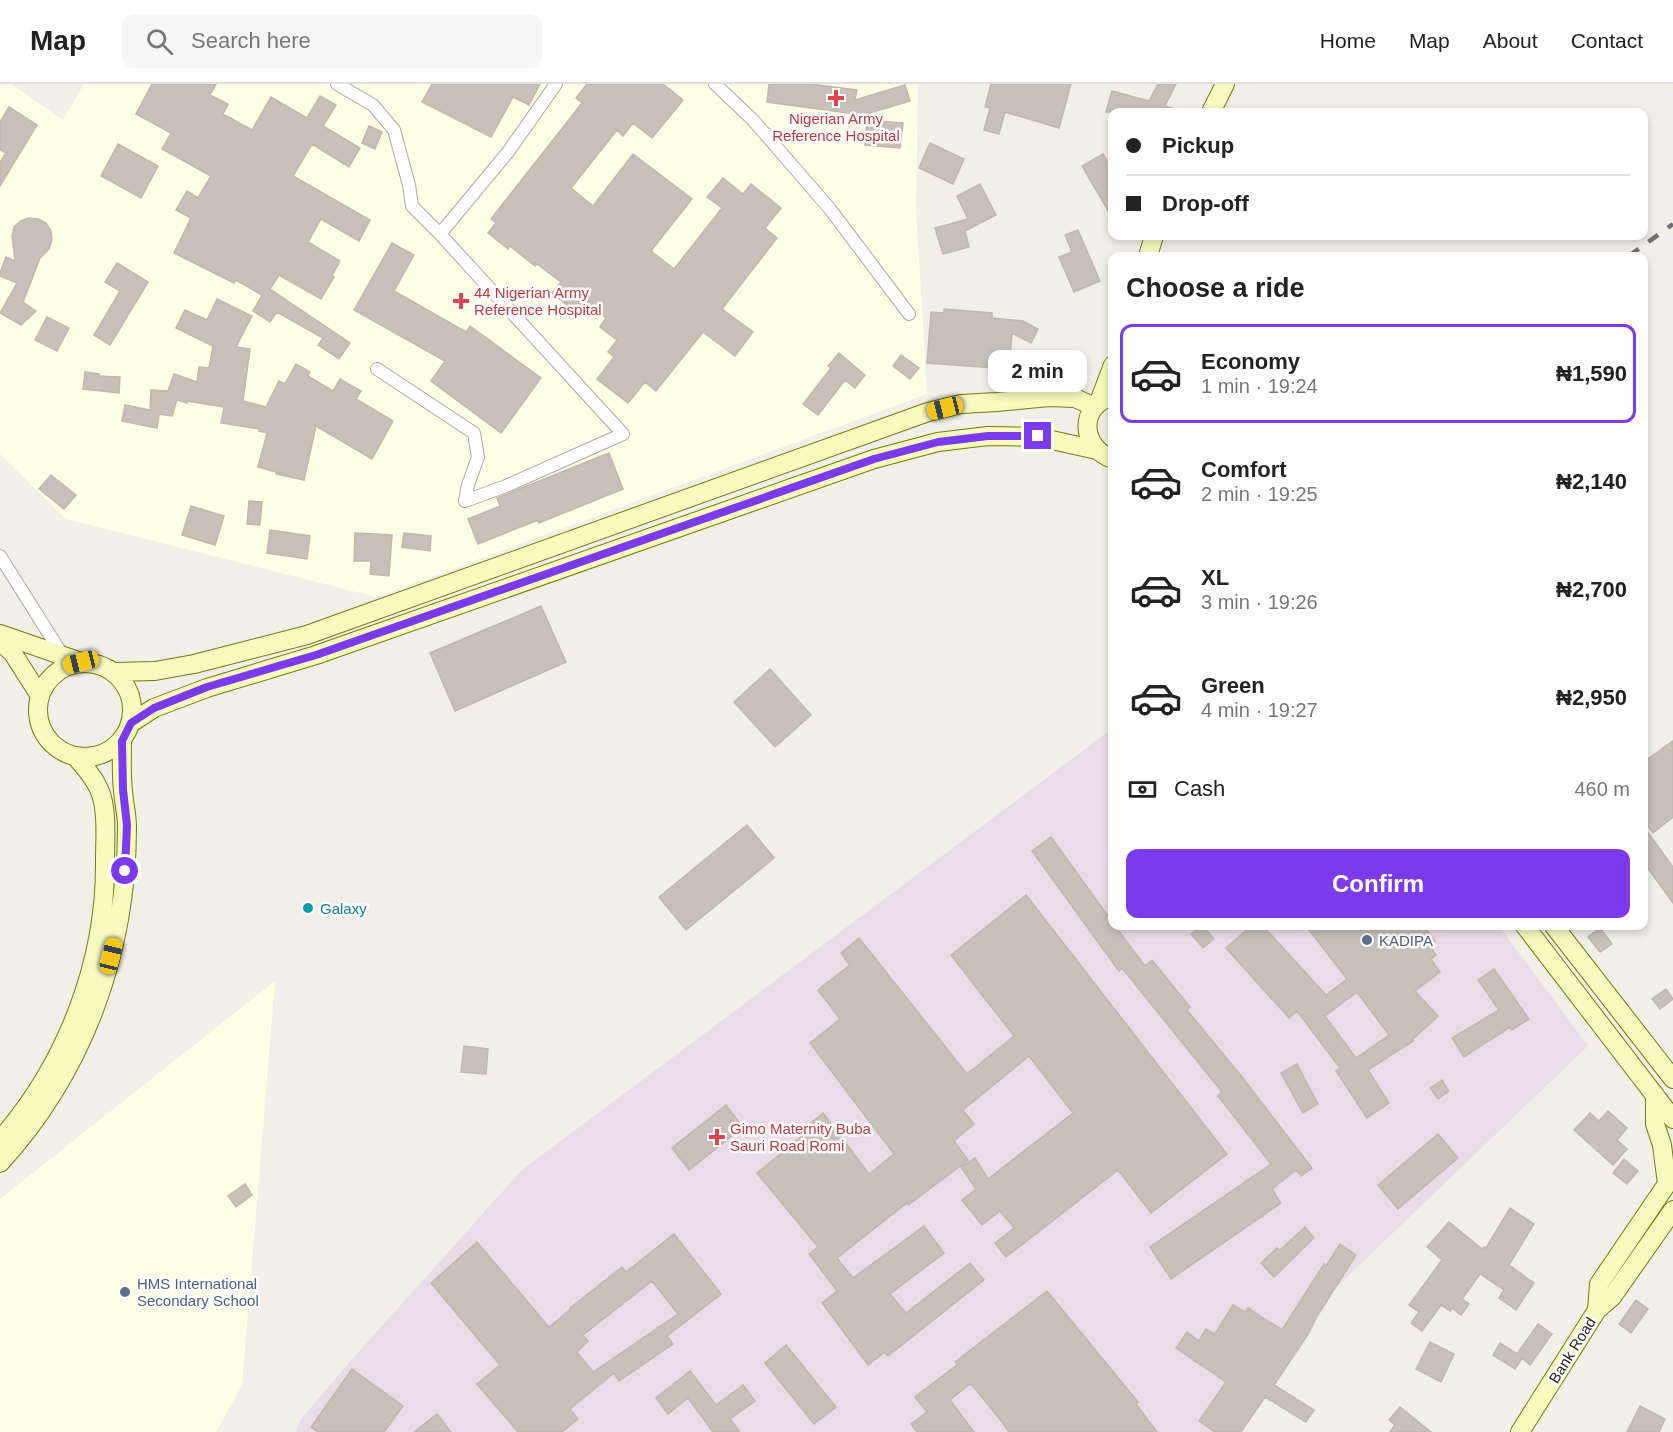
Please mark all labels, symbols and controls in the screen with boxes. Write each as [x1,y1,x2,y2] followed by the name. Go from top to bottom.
[122,14,542,68] search box
[30,25,86,56] text: Map
[143,25,176,58] icon: search
[191,28,311,53] text: Search here
[1320,29,1376,52] text: Home
[1409,29,1450,52] text: Map
[1483,29,1538,52] text: About
[1571,29,1643,52] text: Contact
[827,89,845,107] marker: Nigerian Army Reference Hospital
[772,110,900,144] place label: Nigerian Army Reference Hospital
[1162,133,1234,158] text: Pickup
[1162,191,1249,216] text: Drop-off
[1126,273,1305,303] text: Choose a ride
[474,284,602,318] place label: 44 Nigerian Army Reference Hospital
[452,292,470,310] marker: 44 Nigerian Army Reference Hospital
[1129,347,1183,401] icon: car
[988,349,1088,391] callout: 2 min
[1201,349,1300,374] text: Economy
[1011,360,1064,382] text: 2 min
[1556,361,1627,386] text: ₦1,590
[1201,375,1318,397] text: 1 min · 19:24
[925,395,965,421] car
[1024,422,1051,449] route end
[1129,455,1183,509] icon: car
[1201,457,1287,482] text: Comfort
[1556,469,1627,494] text: ₦2,140
[1201,483,1318,505] text: 2 min · 19:25
[1129,563,1183,617] icon: car
[1201,565,1229,590] text: XL
[1556,577,1627,602] text: ₦2,700
[1201,591,1318,613] text: 3 min · 19:26
[61,649,101,675] car
[1129,671,1183,725] icon: car
[1201,673,1265,698] text: Green
[1556,685,1627,710] text: ₦2,950
[1201,699,1318,721] text: 4 min · 19:27
[1126,773,1159,806] icon: cash
[1174,776,1225,801] text: Cash
[1574,778,1630,800] text: 460 m
[1126,849,1630,918] button: Confirm
[111,857,138,884] route start
[320,900,367,917] place label: Galaxy
[301,901,315,915] marker: Galaxy
[1379,932,1433,949] place label: KADIPA
[1360,933,1374,947] marker: KADIPA
[98,936,124,976] car
[730,1120,872,1154] place label: Gimo Maternity Buba Sauri Road Romi
[708,1128,726,1146] marker: Gimo Maternity Buba Sauri Road Romi
[137,1275,259,1309] place label: HMS International Secondary School
[118,1285,132,1299] marker: HMS International Secondary School
[1545,1314,1599,1386] street label: Bank Road

